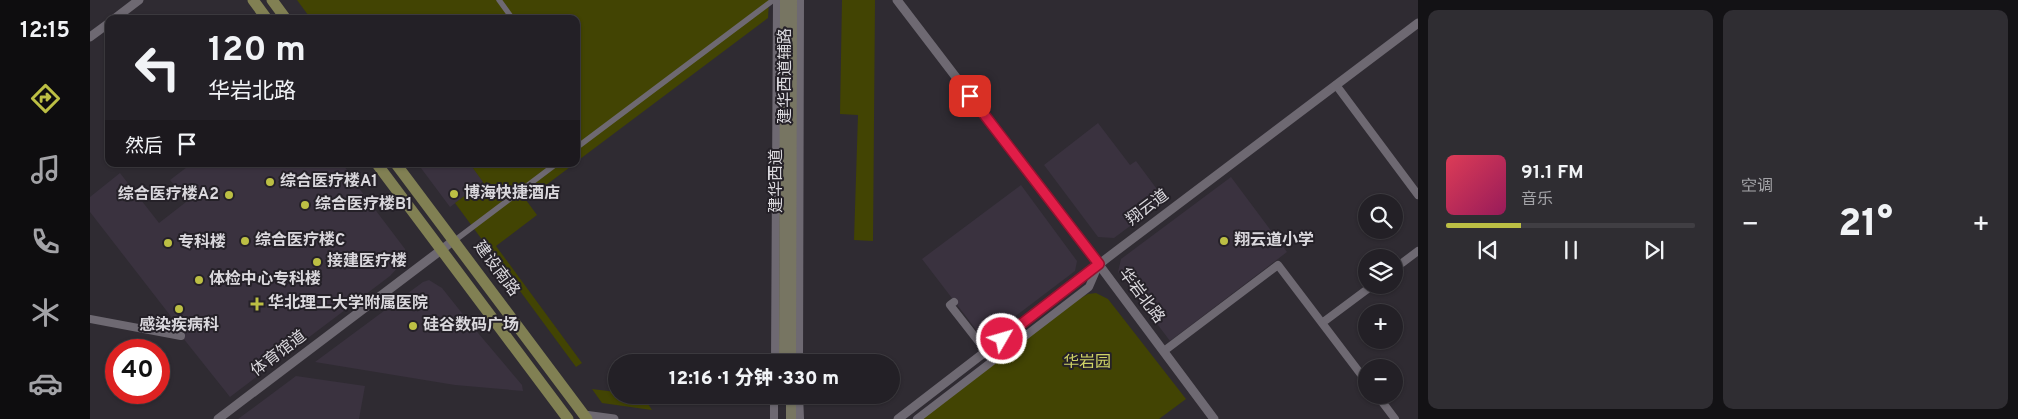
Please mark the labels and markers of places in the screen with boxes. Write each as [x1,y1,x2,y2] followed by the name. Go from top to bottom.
[949,75,991,117] pin
[280,172,378,192] place label: 综合医疗楼A1
[264,176,276,188] marker: 综合医疗楼A1
[464,183,560,204] place label: 博海快捷酒店
[118,185,219,205] place label: 综合医疗楼A2
[448,188,460,200] marker: 博海快捷酒店
[223,189,235,201] marker: 综合医疗楼A2
[315,195,412,215] place label: 综合医疗楼B1
[299,199,311,211] marker: 综合医疗楼B1
[255,231,345,251] place label: 综合医疗楼C
[1234,231,1314,251] place label: 翔云道小学
[178,233,226,253] place label: 专科楼
[239,235,251,247] marker: 综合医疗楼C
[1218,235,1230,247] marker: 翔云道小学
[162,237,174,249] marker: 专科楼
[327,252,407,272] place label: 接建医疗楼
[311,256,323,268] marker: 接建医疗楼
[209,269,321,290] place label: 体检中心专科楼
[193,274,205,286] marker: 体检中心专科楼
[268,293,428,314] place label: 华北理工大学附属医院
[250,297,264,311] marker: 华北理工大学附属医院
[173,303,185,315] marker: 感染疾病科
[139,315,219,336] place label: 感染疾病科
[423,316,519,336] place label: 硅谷数码广场
[407,320,419,332] marker: 硅谷数码广场

